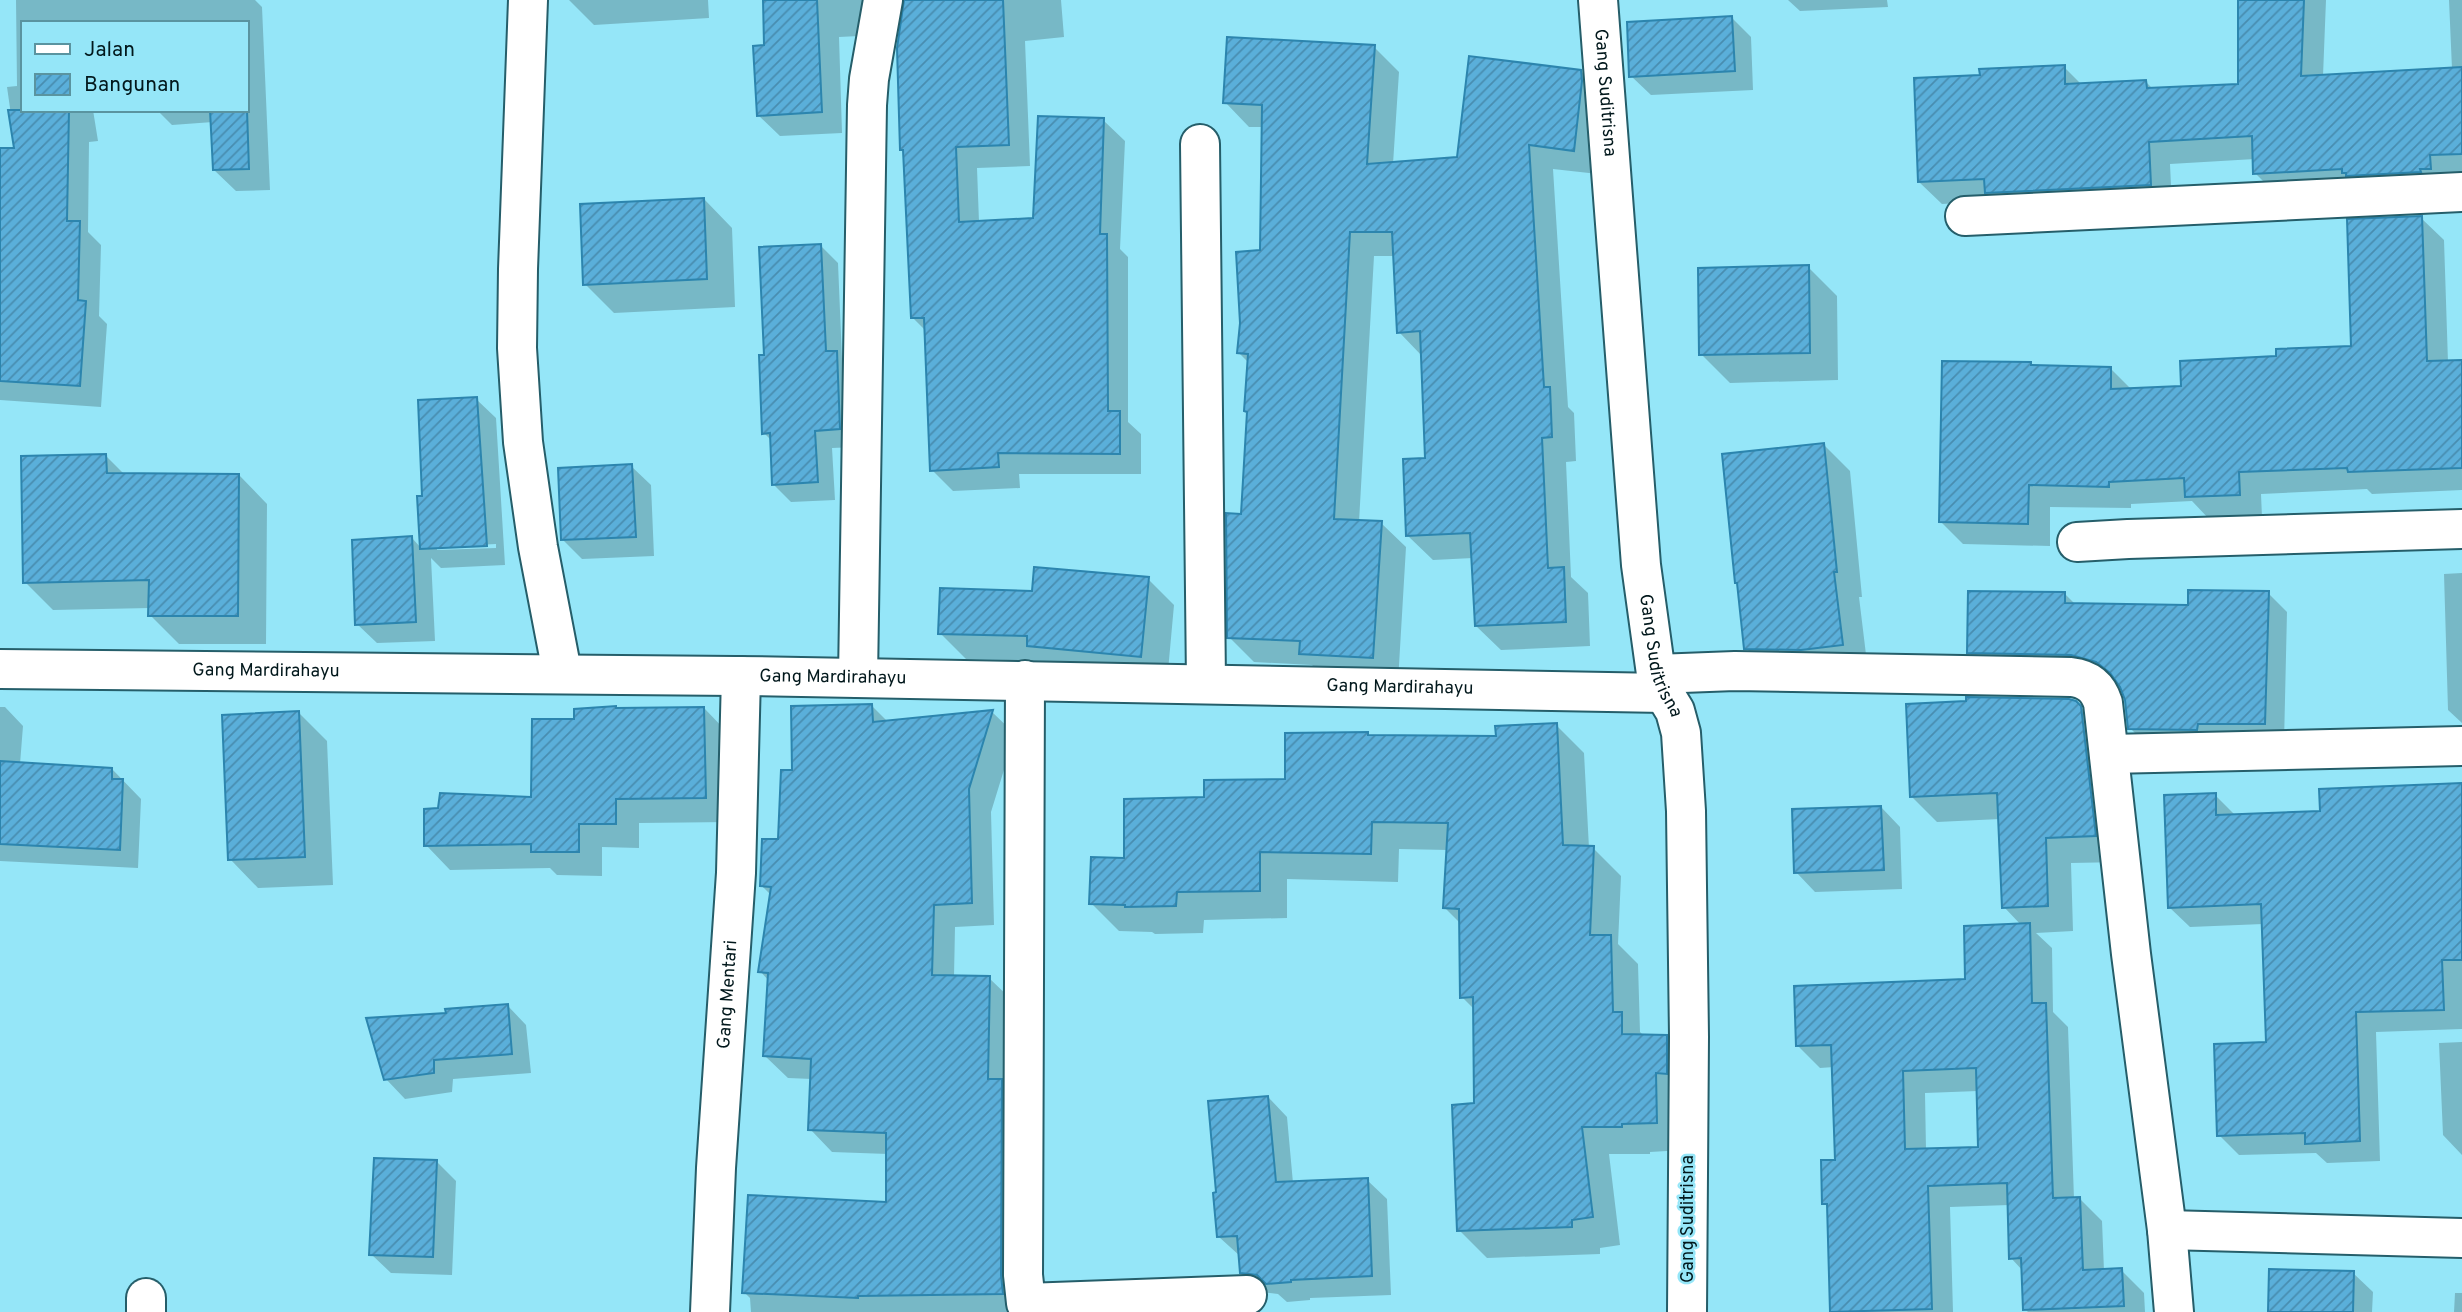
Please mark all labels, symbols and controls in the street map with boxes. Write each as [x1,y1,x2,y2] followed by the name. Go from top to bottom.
[21,21,248,112] legend
[1589,28,1621,158] street label: Gang Suditrisna
[84,37,135,64] text: Jalan
[84,72,180,99] text: Bangunan
[1634,592,1688,720] street label: Gang Suditrisna
[192,659,340,683] street label: Gang Mardirahayu
[759,665,907,690] street label: Gang Mardirahayu
[1326,674,1474,700] street label: Gang Mardirahayu
[713,939,743,1050] street label: Gang Mentari
[1677,1155,1700,1283] street label: Gang Suditrisna

